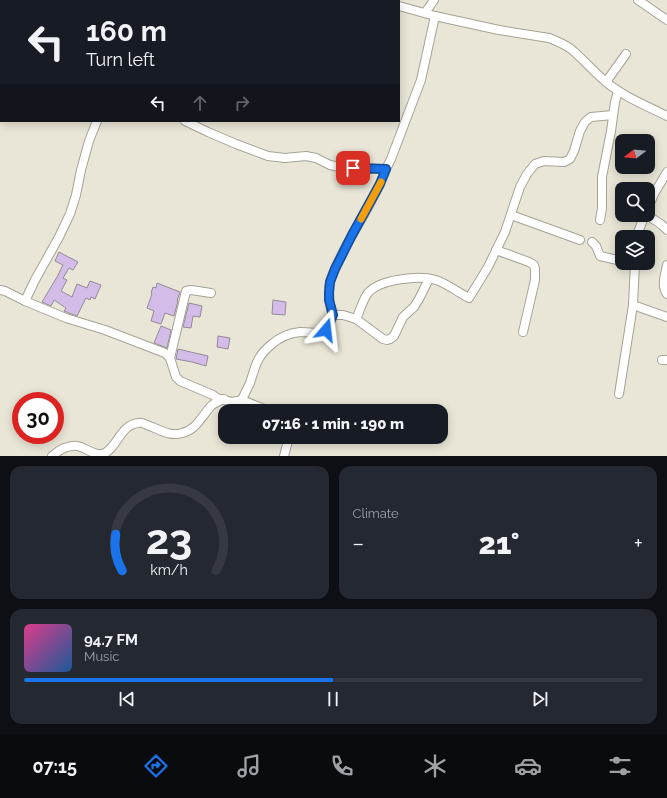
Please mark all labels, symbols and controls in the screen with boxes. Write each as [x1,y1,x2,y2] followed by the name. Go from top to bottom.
[86,15,167,48] text: 160 m
[20,16,72,68] icon: left
[86,49,155,70] text: Turn left
[147,92,169,114] icon: left
[189,92,211,114] icon: ahead
[231,92,253,114] icon: right
[615,134,655,174] north arrow
[615,134,655,270] map controls
[336,151,370,185] pin
[342,157,364,179] icon: arrive
[615,182,655,222] button: search
[615,230,655,270] button: layers
[305,309,347,351] position arrow
[12,392,64,444] speed limit sign: 30
[262,415,404,433] text: 07:16 · 1 min · 190 m
[353,506,399,521] text: Climate
[146,514,193,563] text: 23
[479,526,520,561] text: 21°
[353,530,364,556] text: −
[634,530,643,556] text: +
[150,561,188,577] text: km/h
[84,631,138,649] text: 94.7 FM
[84,649,119,664] text: Music
[116,688,138,710] icon: previous
[322,688,344,710] icon: pause
[529,688,551,710] icon: next
[142,752,170,780] icon: directions
[235,752,263,780] icon: music
[328,752,356,780] icon: phone
[421,752,449,780] icon: climate
[514,752,542,780] icon: car
[606,752,634,780] icon: filters
[32,756,77,777] text: 07:15

